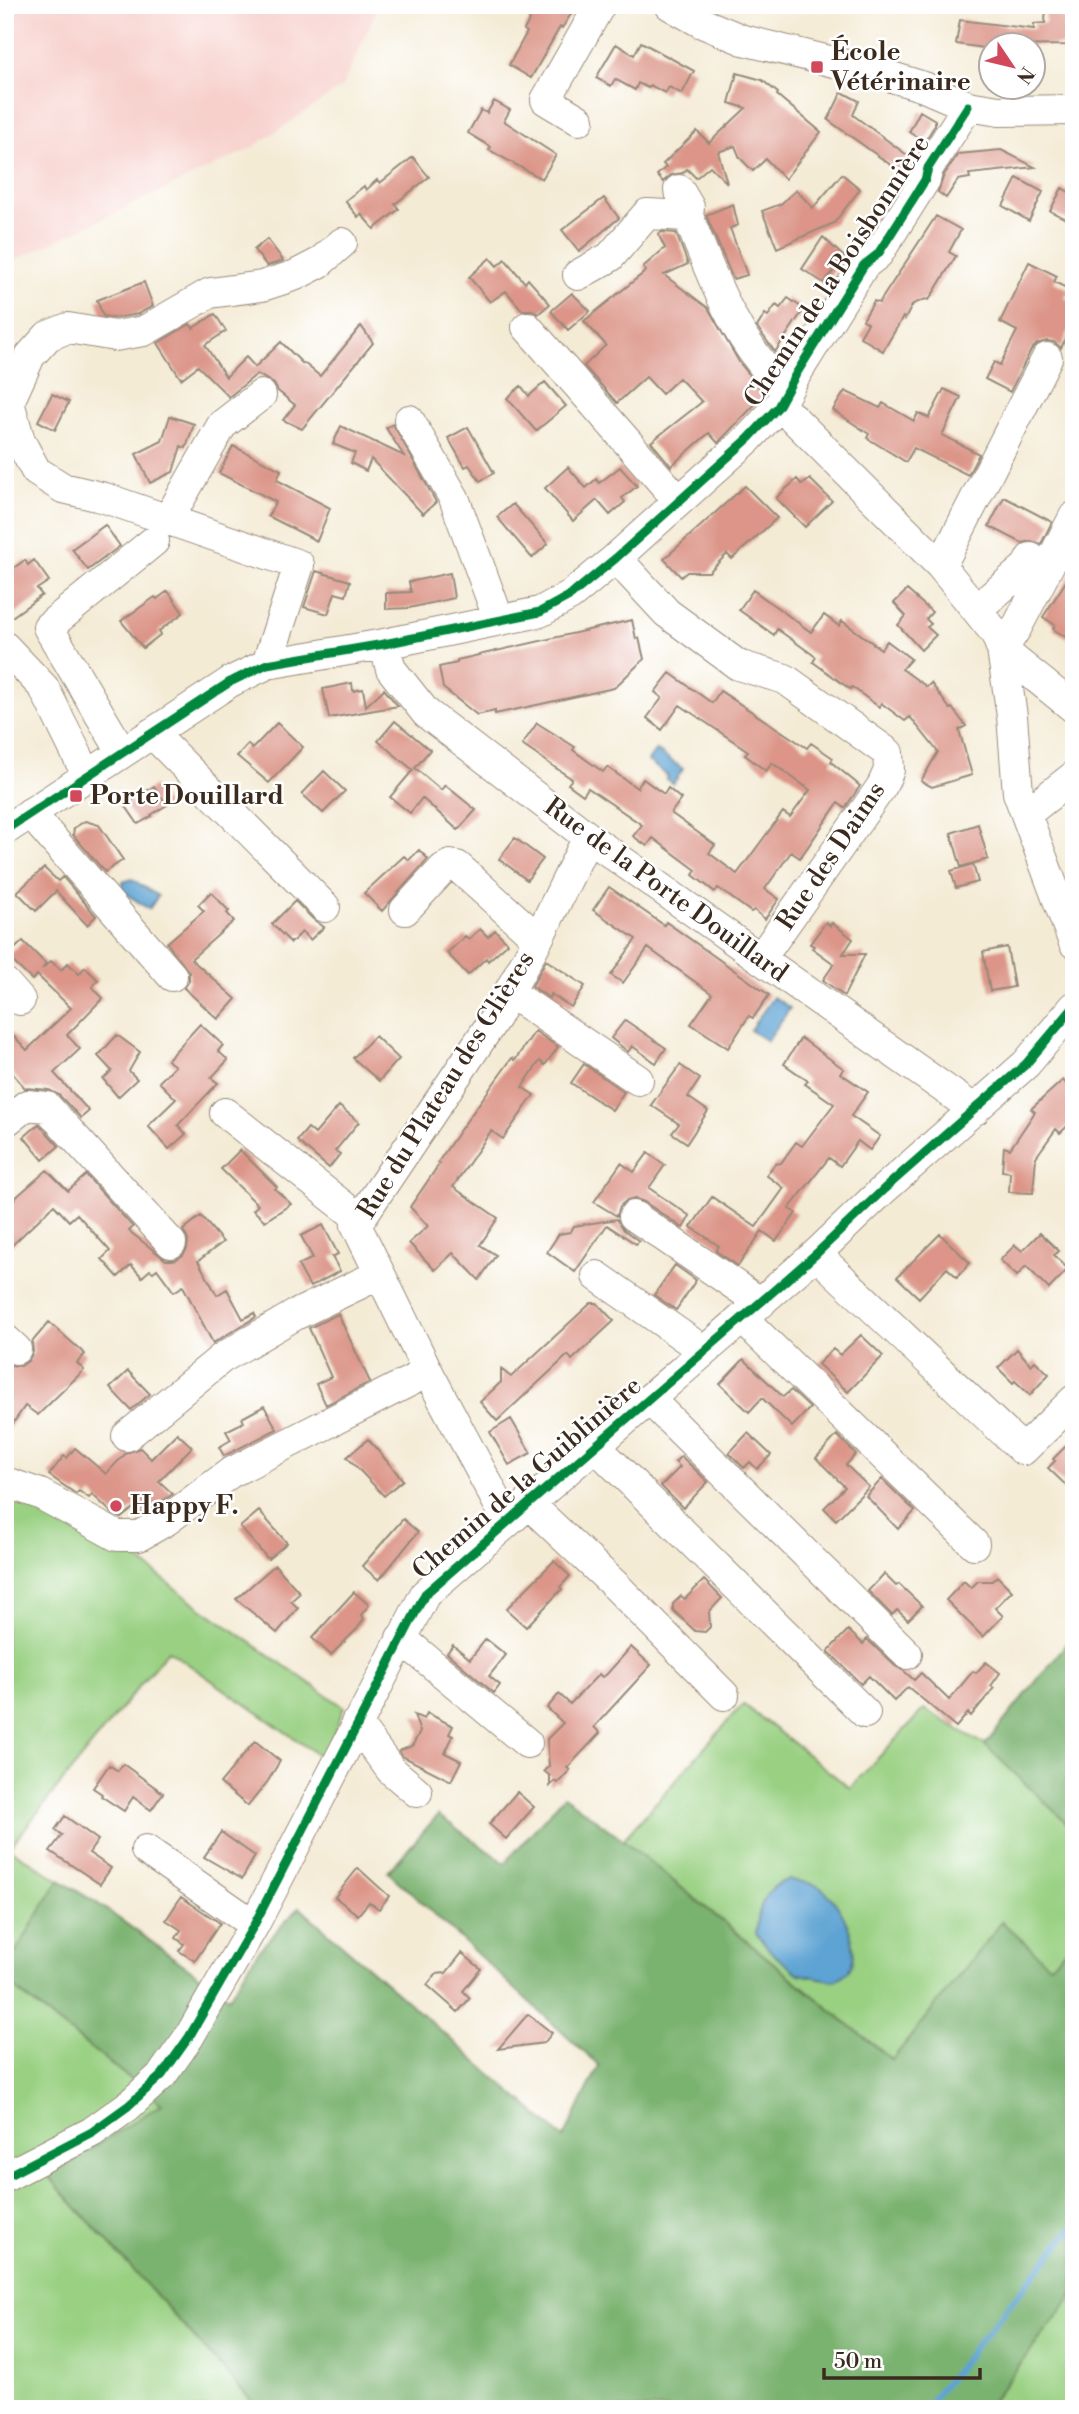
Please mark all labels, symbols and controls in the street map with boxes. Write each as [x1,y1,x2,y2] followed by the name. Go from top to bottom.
[978,32,1048,102] north arrow
[830,34,971,98] place label: École Vétérinaire
[809,59,825,75] marker: École Vétérinaire
[1011,62,1039,88] text: N
[737,129,937,413] street label: Chemin de la Boisbonnière
[770,776,892,936] street label: Rue des Daims
[90,780,284,812] place label: Porte Douillard
[68,788,84,804] marker: Porte Douillard
[538,791,794,989] street label: Rue de la Porte Douillard
[351,945,541,1225] street label: Rue du Plateau des Glières
[406,1370,648,1586] street label: Chemin de la Guiblinière
[130,1490,239,1522] place label: Happy F.
[108,1498,124,1514] marker: Happy F.
[824,2337,979,2381] scale bar
[834,2349,882,2375] text: 50 m

